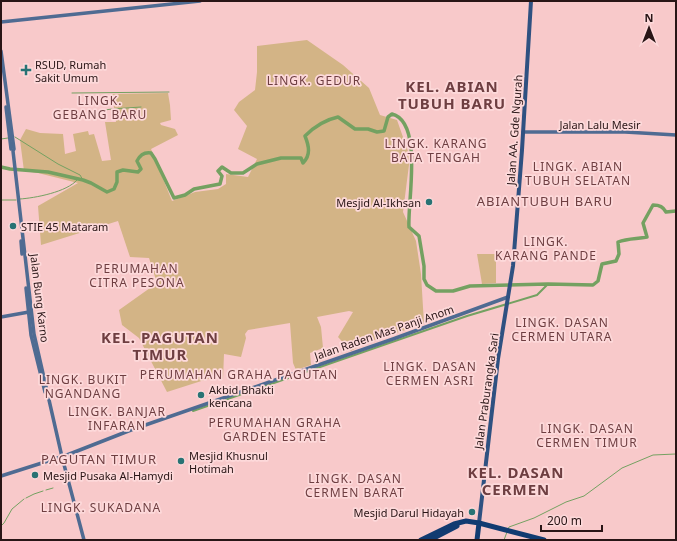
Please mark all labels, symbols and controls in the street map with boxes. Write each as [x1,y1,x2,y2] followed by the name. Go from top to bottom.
[629,8,669,48] north arrow
[645,10,653,25] text: N
[35,57,106,85] place label: RSUD, Rumah Sakit Umum
[20,64,32,76] marker: RSUD, Rumah Sakit Umum
[267,72,361,89] district label: LINGK. GEDUR
[503,74,525,187] street label: Jalan AA. Gde Ngurah
[398,76,506,113] district label: KEL. ABIAN TUBUH BARU
[53,92,147,123] district label: LINGK. GEBANG BARU
[558,117,641,132] street label: Jalan Lalu Mesir
[384,135,488,166] district label: LINGK. KARANG BATA TENGAH
[525,158,631,189] district label: LINGK. ABIAN TUBUH SELATAN
[477,192,613,210] district label: ABIANTUBUH BARU
[336,195,421,210] place label: Mesjid Al-Ikhsan
[424,197,434,207] marker: Mesjid Al-Ikhsan
[21,219,108,234] place label: STIE 45 Mataram
[8,221,18,231] marker: STIE 45 Mataram
[495,233,597,264] district label: LINGK. KARANG PANDE
[27,252,53,344] street label: Jalan Bung Karno
[89,260,185,291] district label: PERUMAHAN CITRA PESONA
[311,301,456,363] street label: Jalan Raden Mas Panji Anom
[512,314,612,345] district label: LINGK. DASAN CERMEN UTARA
[101,327,219,364] district label: KEL. PAGUTAN TIMUR
[470,332,502,451] street label: Jalan Praburangka Sari
[383,358,477,389] district label: LINGK. DASAN CERMEN ASRI
[140,366,338,383] district label: PERUMAHAN GRAHA PAGUTAN
[39,371,127,402] district label: LINGK. BUKIT NGANDANG
[209,382,274,410] place label: Akbid Bhakti kencana
[196,390,206,400] marker: Akbid Bhakti kencana
[68,403,166,434] district label: LINGK. BANJAR INFARAN
[209,414,341,445] district label: PERUMAHAN GRAHA GARDEN ESTATE
[536,420,638,451] district label: LINGK. DASAN CERMEN TIMUR
[189,448,268,476] place label: Mesjid Khusnul Hotimah
[41,450,157,468] district label: PAGUTAN TIMUR
[176,456,186,466] marker: Mesjid Khusnul Hotimah
[468,462,564,499] district label: KEL. DASAN CERMEN
[43,468,173,483] place label: Mesjid Pusaka Al-Hamydi
[30,470,40,480] marker: Mesjid Pusaka Al-Hamydi
[305,470,405,501] district label: LINGK. DASAN CERMEN BARAT
[41,499,161,516] district label: LINGK. SUKADANA
[354,505,464,520] place label: Mesjid Darul Hidayah
[467,507,477,517] marker: Mesjid Darul Hidayah
[541,507,602,533] scale bar
[547,512,582,529] text: 200 m

